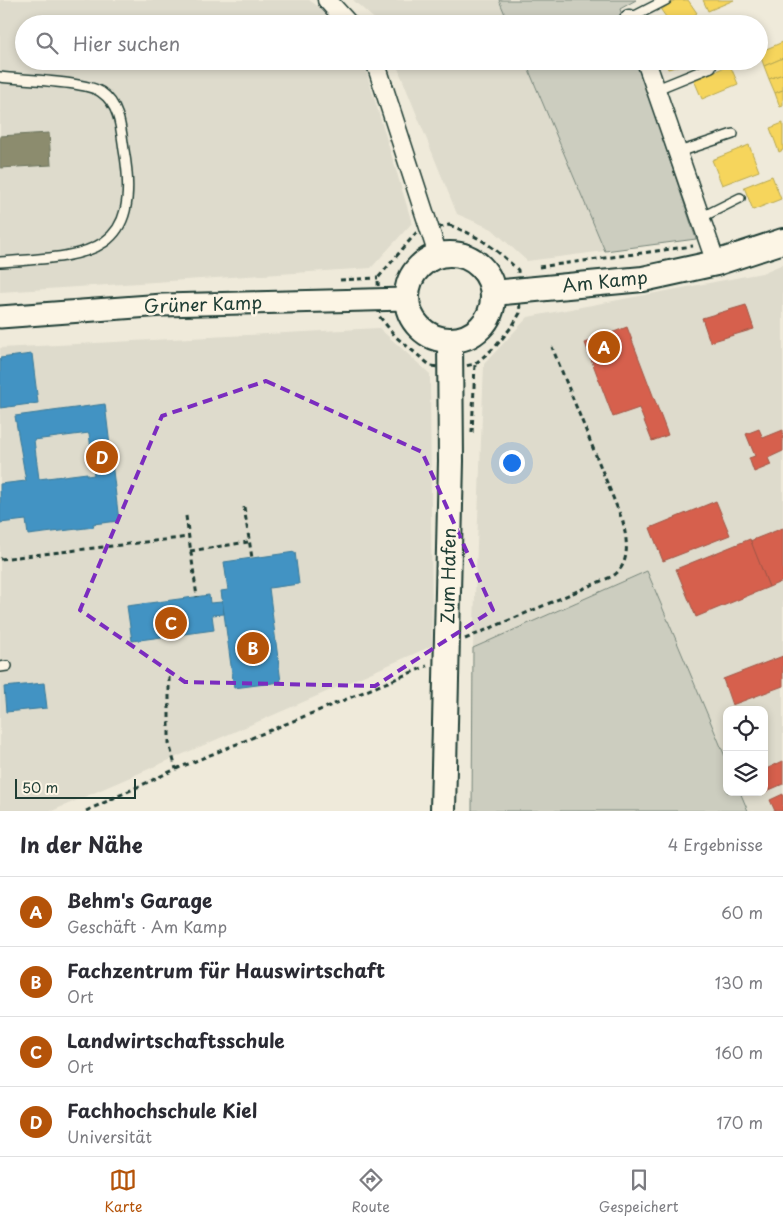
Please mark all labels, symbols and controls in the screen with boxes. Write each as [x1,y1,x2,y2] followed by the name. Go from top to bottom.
[15,15,768,70] search box
[33,29,61,57] icon: search
[73,29,180,57] text: Hier suchen
[561,263,649,298] street label: Am Kamp
[143,288,263,319] street label: Grüner Kamp
[588,328,620,366] pin: A
[86,438,118,476] pin: D
[499,450,525,476] your location
[433,528,462,624] street label: Zum Hafen
[155,604,187,642] pin: C
[237,629,269,667] pin: B
[723,706,768,796] map controls
[723,706,768,751] button: locate
[723,751,768,796] button: layers
[15,776,136,799] scale bar
[22,777,58,798] text: 50 m
[20,828,142,860] text: In der Nähe
[668,832,763,856] text: 4 Ergebnisse
[67,886,212,914] text: Behm's Garage
[30,900,42,924] text: A
[721,900,763,924] text: 60 m
[67,914,227,938] text: Geschäft · Am Kamp
[67,956,385,984] text: Fachzentrum für Hauswirtschaft
[31,970,41,994] text: B
[715,970,763,994] text: 130 m
[67,984,94,1008] text: Ort
[67,1026,285,1054] text: Landwirtschaftsschule
[30,1040,42,1064] text: C
[715,1040,763,1064] text: 160 m
[67,1054,94,1078] text: Ort
[67,1096,257,1124] text: Fachhochschule Kiel
[30,1110,42,1134] text: D
[717,1110,763,1134] text: 170 m
[67,1124,152,1148] text: Universität
[105,1166,142,1217] tab: Karte
[351,1166,390,1217] tab: Route
[599,1166,678,1217] tab: Gespeichert

